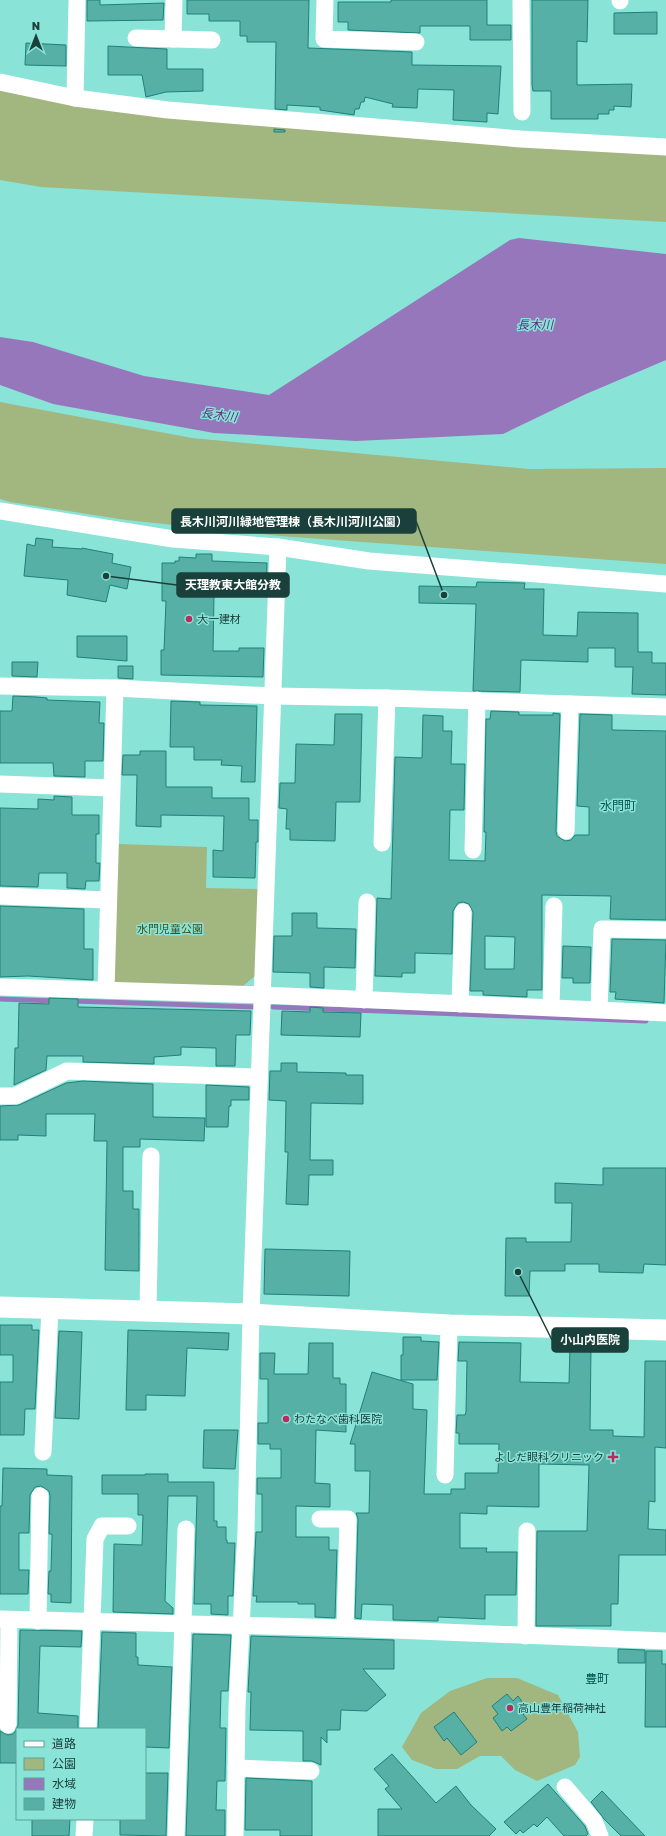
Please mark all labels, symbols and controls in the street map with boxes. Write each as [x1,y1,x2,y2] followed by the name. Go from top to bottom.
[16,16,56,56] north arrow
[32,19,40,32] text: N
[517,317,555,332] water label: 長木川
[200,405,240,425] water label: 長木川
[172,509,416,533] callout: 長木川河川緑地管理棟（長木川河川公園）
[180,514,408,529] text: 長木川河川緑地管理棟（長木川河川公園）
[177,573,289,597] callout: 天理教東大館分教
[185,577,281,592] text: 天理教東大館分教
[197,612,241,625] place label: 大一建材
[184,614,194,624] marker: 大一建材
[600,798,636,813] district label: 水門町
[137,922,203,935] park label: 水門児童公園
[552,1328,628,1352] callout: 小山内医院
[560,1332,620,1347] text: 小山内医院
[294,1412,382,1425] place label: わたなべ歯科医院
[281,1414,291,1424] marker: わたなべ歯科医院
[494,1450,604,1463] place label: よしだ眼科クリニック
[607,1451,619,1463] marker: よしだ眼科クリニック
[585,1671,609,1686] district label: 豊町
[518,1701,606,1714] place label: 高山豊年稲荷神社
[505,1703,515,1713] marker: 高山豊年稲荷神社
[16,1728,146,1820] legend
[52,1736,76,1751] text: 道路
[52,1756,76,1771] text: 公園
[52,1776,76,1791] text: 水域
[52,1796,76,1811] text: 建物

